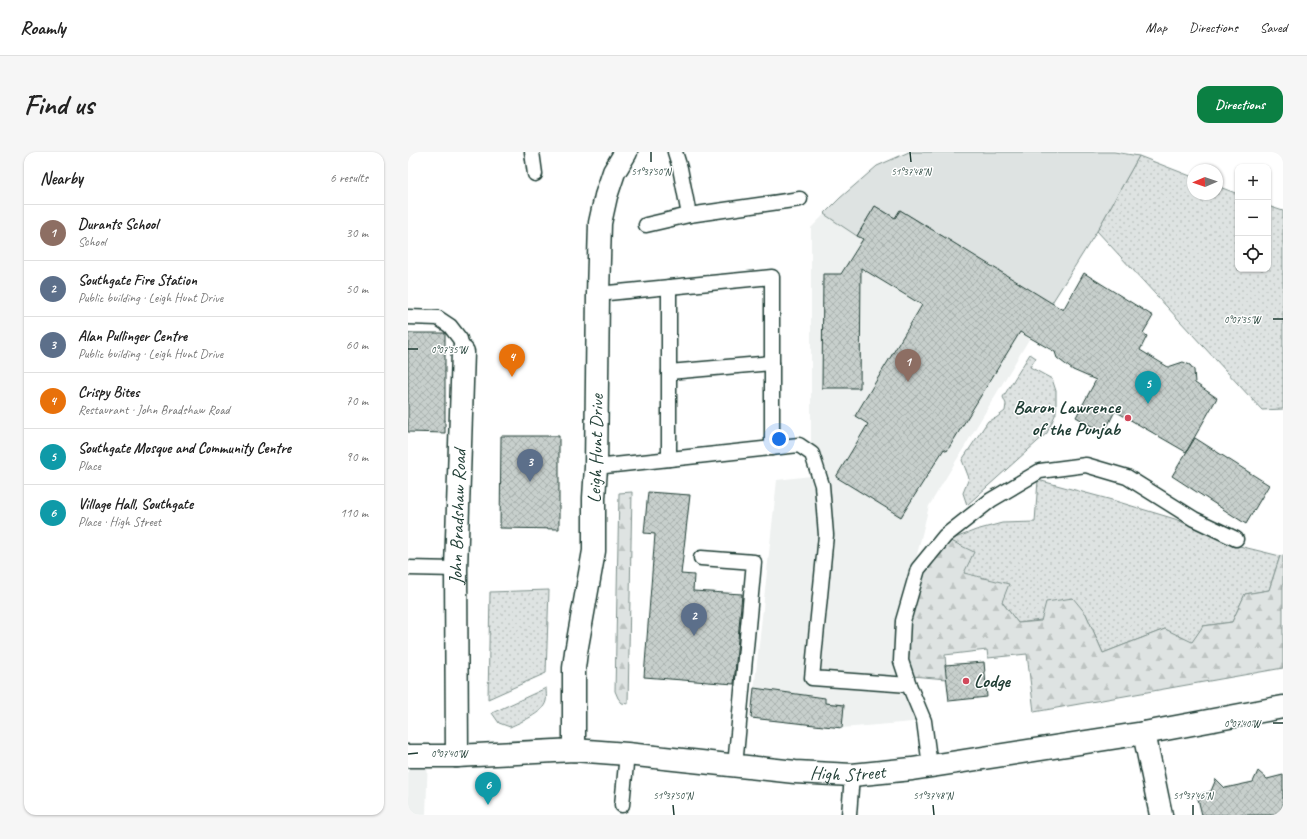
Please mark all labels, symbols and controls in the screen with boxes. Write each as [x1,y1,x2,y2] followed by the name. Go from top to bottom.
[20,16,66,40] text: Roamly
[1146,19,1167,36] text: Map
[1189,19,1238,36] text: Directions
[1260,19,1287,36] text: Saved
[1197,86,1283,123] button: Directions
[24,87,94,122] text: Find us
[1187,164,1223,200] north arrow
[1235,164,1271,272] map controls
[1235,164,1271,200] button: +
[631,165,673,178] text: 51°37'50"N
[891,165,933,178] text: 51°37'48"N
[40,168,83,189] text: Nearby
[330,170,368,186] text: 6 results
[1235,200,1271,236] button: −
[78,215,158,234] text: Durants School
[50,225,56,241] text: 1
[346,225,368,241] text: 30 m
[78,234,106,250] text: School
[1235,236,1271,272] button: locate
[78,271,197,290] text: Southgate Fire Station
[50,281,56,297] text: 2
[346,281,368,297] text: 50 m
[78,290,223,306] text: Public building · Leigh Hunt Drive
[1224,313,1262,326] text: 0°07'35"W
[78,327,187,346] text: Alan Pullinger Centre
[50,337,56,353] text: 3
[346,337,368,353] text: 60 m
[431,343,469,356] text: 0°07'35"W
[499,344,525,377] pin: 4
[78,346,223,362] text: Public building · Leigh Hunt Drive
[895,349,921,382] pin: 1
[1135,371,1161,404] pin: 5
[78,383,139,402] text: Crispy Bites
[582,392,609,503] street label: Leigh Hunt Drive
[50,393,56,409] text: 4
[346,393,368,409] text: 70 m
[1013,395,1122,441] place label: Baron Lawrence of the Punjab
[78,402,230,418] text: Restaurant · John Bradshaw Road
[1123,413,1133,423] marker: Baron Lawrence of the Punjab
[769,429,789,449] your location
[78,439,291,458] text: Southgate Mosque and Community Centre
[444,446,472,586] street label: John Bradshaw Road
[50,449,56,465] text: 5
[346,449,368,465] text: 90 m
[517,449,543,482] pin: 3
[78,458,101,474] text: Place
[78,495,193,514] text: Village Hall, Southgate
[50,505,56,521] text: 6
[340,505,368,521] text: 110 m
[78,514,161,530] text: Place · High Street
[681,603,707,636] pin: 2
[974,669,1012,693] place label: Lodge
[961,676,971,686] marker: Lodge
[1224,717,1262,730] text: 0°07'40"W
[431,747,469,760] text: 0°07'40"W
[809,760,888,787] street label: High Street
[475,772,501,805] pin: 6
[653,789,695,802] text: 51°37'50"N
[913,789,955,802] text: 51°37'48"N
[1173,789,1215,802] text: 51°37'46"N

